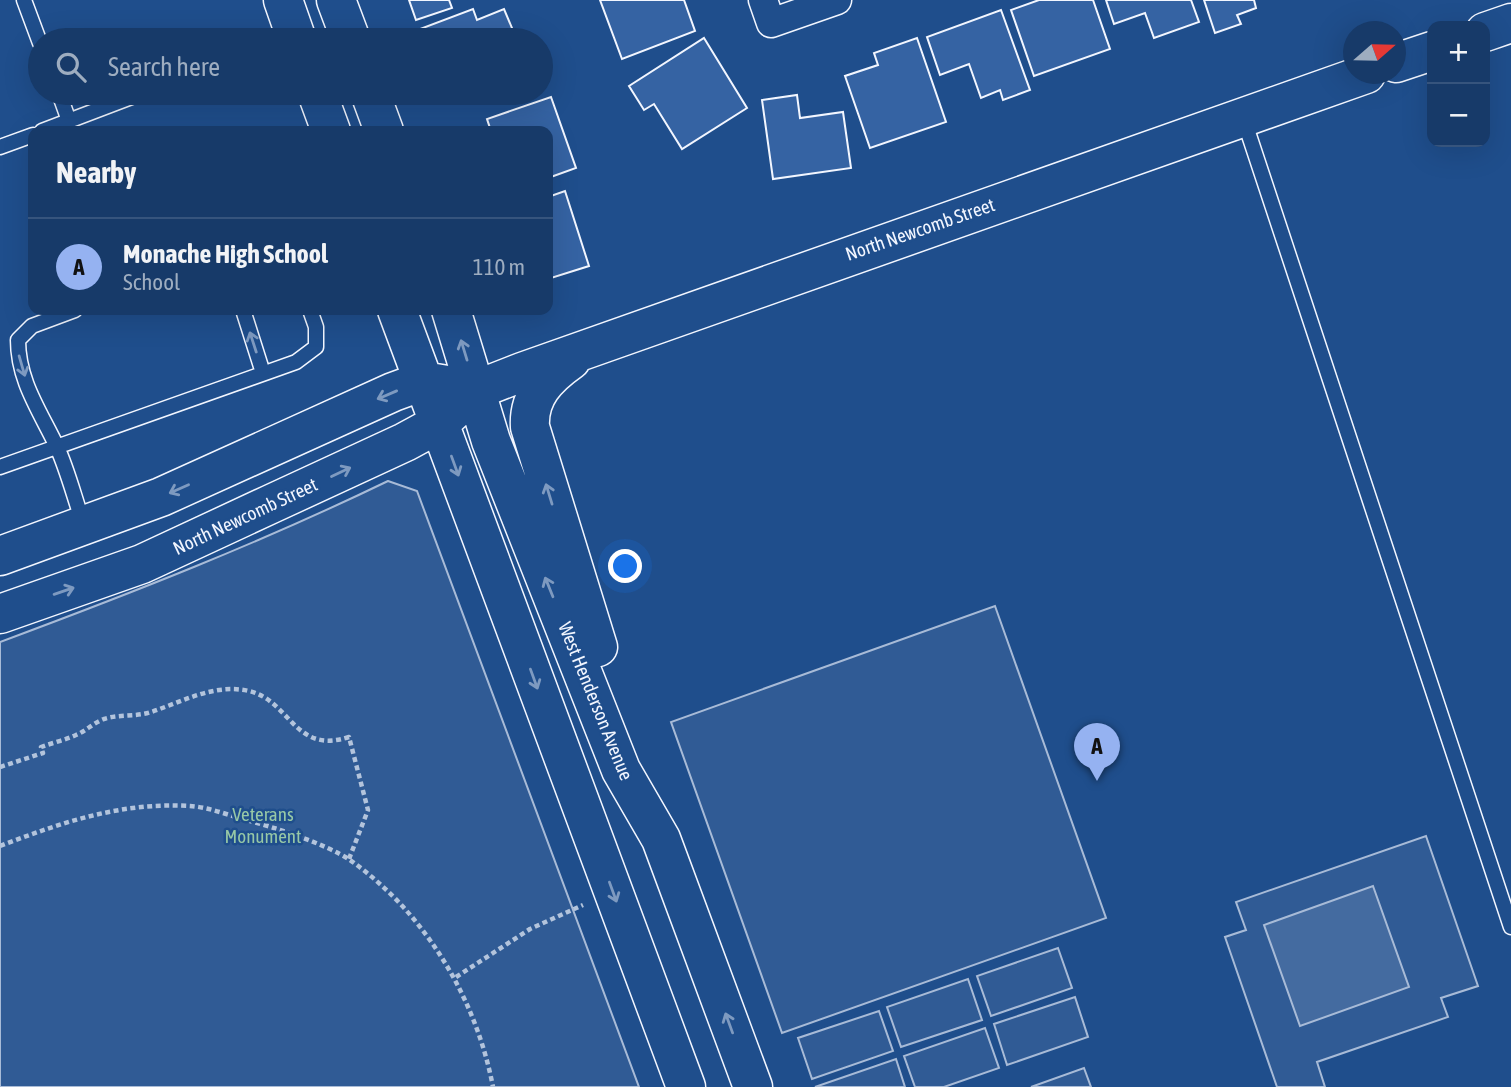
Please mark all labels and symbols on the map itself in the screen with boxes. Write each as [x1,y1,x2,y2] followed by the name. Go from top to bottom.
[1343,21,1406,84] north arrow
[842,193,998,265] street label: North Newcomb Street
[246,331,258,353] one-way arrow
[456,339,469,361] one-way arrow
[16,355,29,377] one-way arrow
[377,390,398,403] one-way arrow
[449,454,462,476] one-way arrow
[329,465,351,478] one-way arrow
[169,473,321,559] street label: North Newcomb Street
[169,483,191,496] one-way arrow
[541,484,554,506] one-way arrow
[608,549,642,583] your location
[542,577,555,598] one-way arrow
[53,584,75,596] one-way arrow
[554,619,638,783] street label: West Henderson Avenue
[529,668,541,690] one-way arrow
[1074,723,1120,781] pin: A
[224,803,302,847] park label: Veterans Monument
[608,881,620,903] one-way arrow
[722,1012,734,1034] one-way arrow

